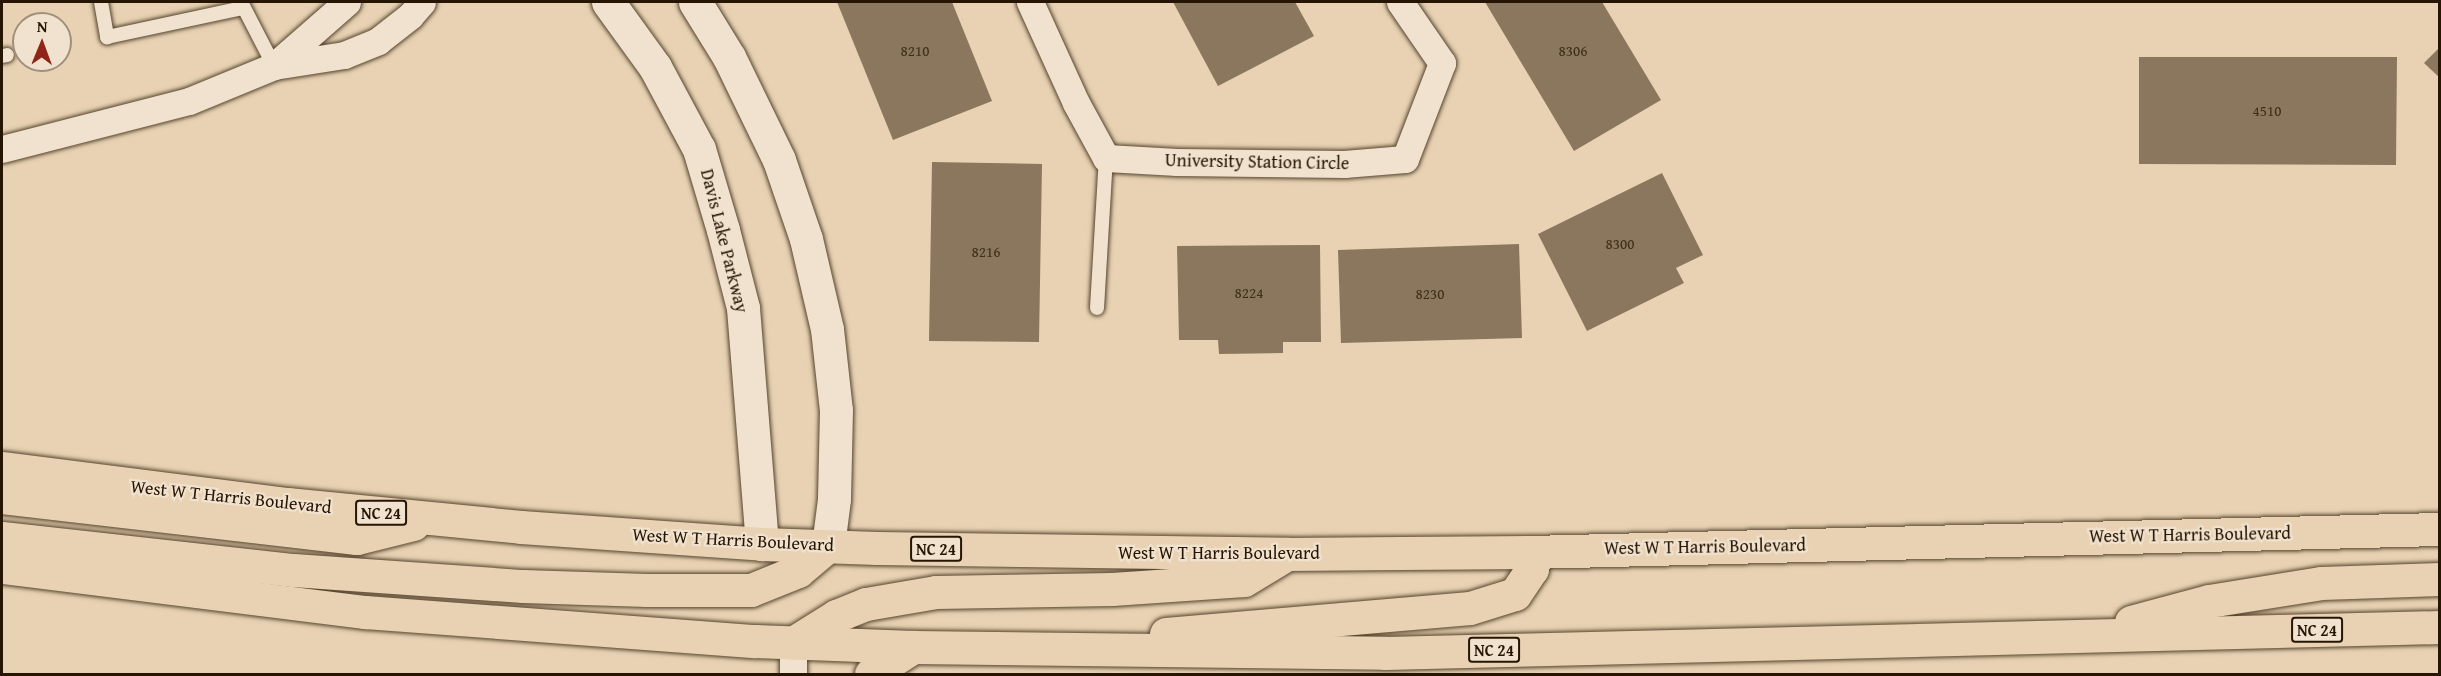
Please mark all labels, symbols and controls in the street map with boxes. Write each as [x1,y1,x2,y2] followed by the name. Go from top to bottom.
[12,12,72,72] north arrow
[37,14,48,38] text: N
[901,42,929,60] house number: 8210
[1559,42,1587,60] house number: 8306
[2253,102,2281,120] house number: 4510
[1165,150,1349,174] street label: University Station Circle
[696,167,752,315] street label: Davis Lake Parkway
[1606,235,1634,253] house number: 8300
[972,243,1000,261] house number: 8216
[1235,284,1263,302] house number: 8224
[1416,285,1444,303] house number: 8230
[129,476,333,518] street label: West W T Harris Boulevard
[354,500,408,526] road number: NC 24
[2089,522,2291,548] street label: West W T Harris Boulevard
[632,524,834,556] street label: West W T Harris Boulevard
[1604,534,1806,560] street label: West W T Harris Boulevard
[909,536,963,562] road number: NC 24
[1118,542,1320,564] street label: West W T Harris Boulevard
[2290,617,2344,643] road number: NC 24
[1467,637,1521,663] road number: NC 24

